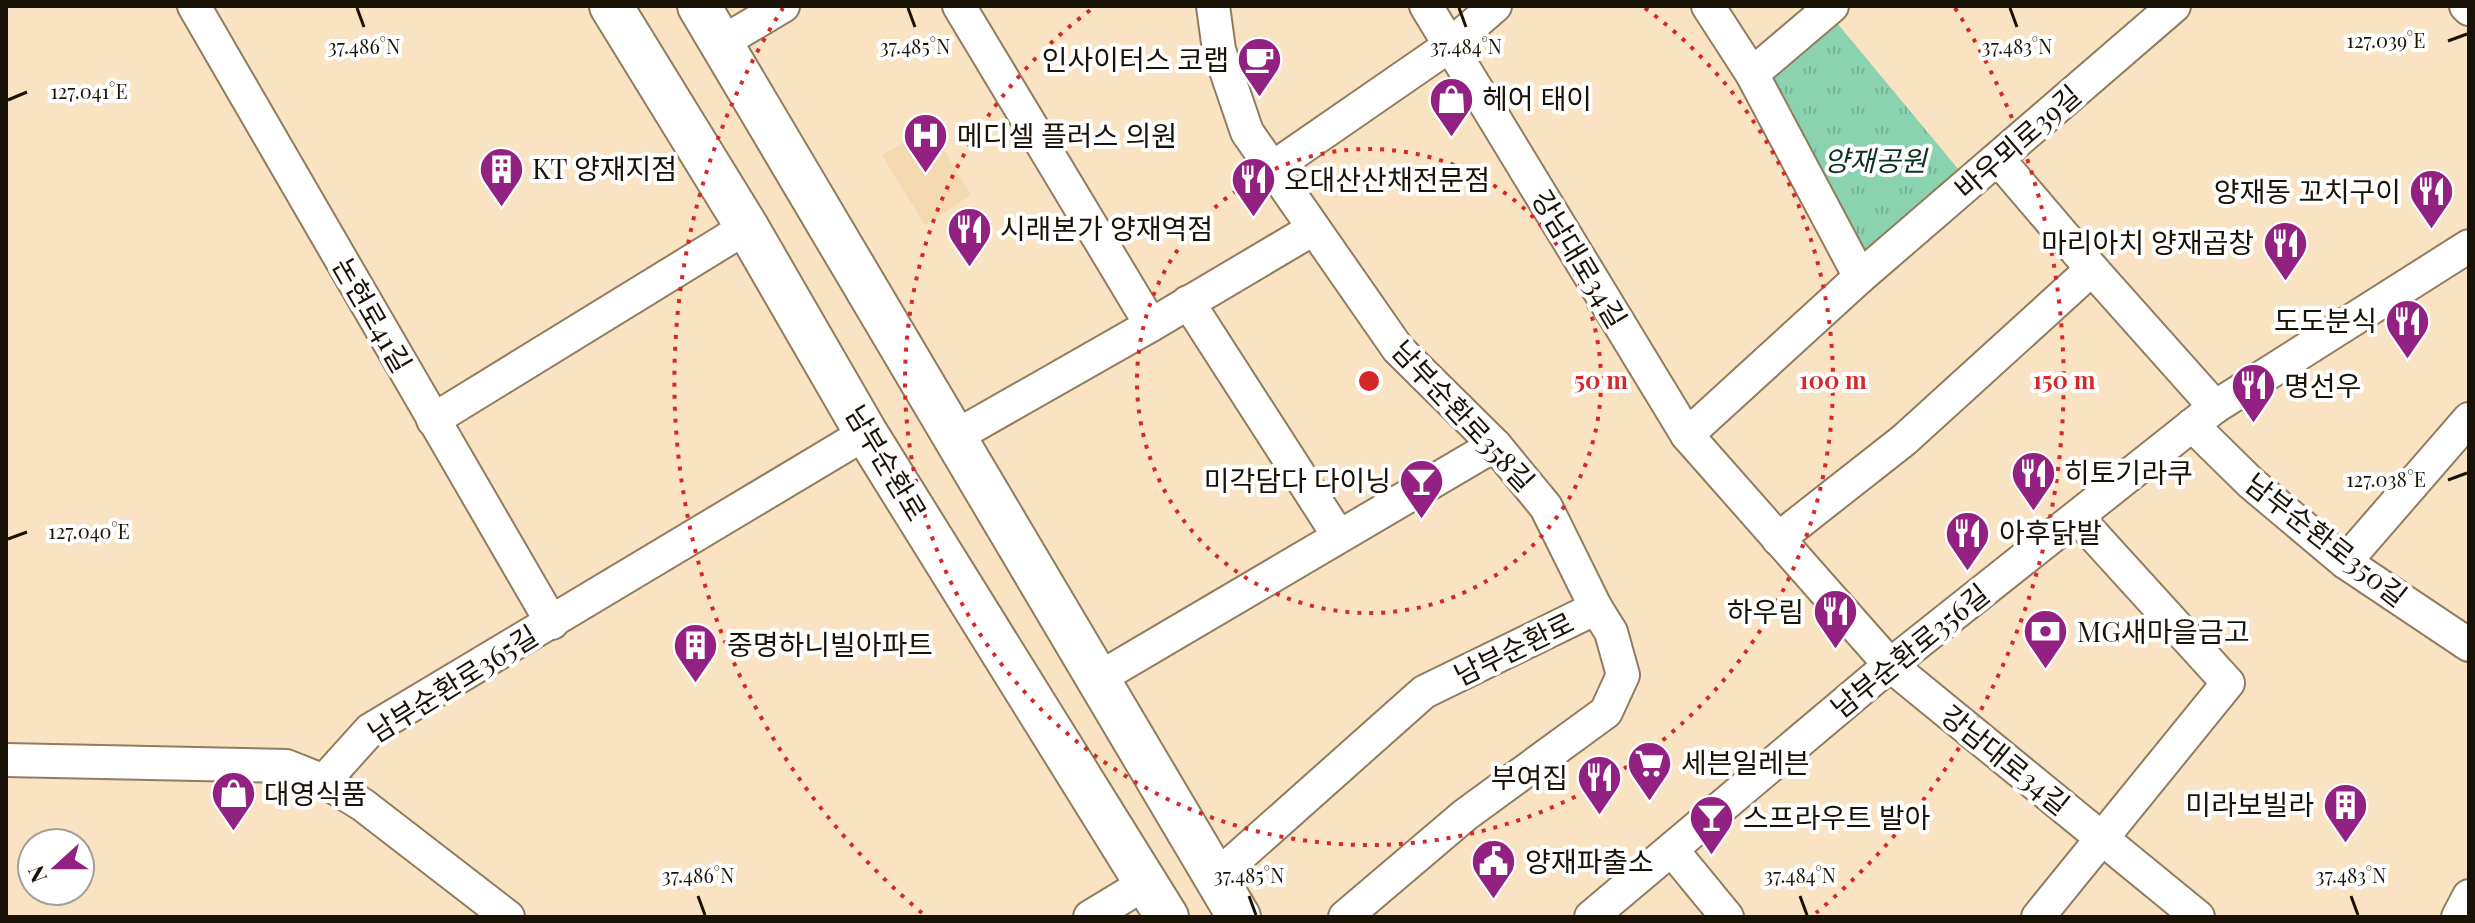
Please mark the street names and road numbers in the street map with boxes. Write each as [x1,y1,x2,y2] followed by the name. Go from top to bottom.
[1946,76,2088,206] street label: 바우뫼로39길
[1524,182,1636,334] street label: 강남대로34길
[325,250,421,379] street label: 논현로41길
[1385,332,1544,498] street label: 남부순환로358길
[838,397,936,527] street label: 남부순환로
[2238,464,2415,614] street label: 남부순환로350길
[1822,575,1996,725] street label: 남부순환로356길
[1447,603,1579,693] street label: 남부순환로
[360,616,544,750] street label: 남부순환로365길
[1934,696,2078,822] street label: 강남대로34길

